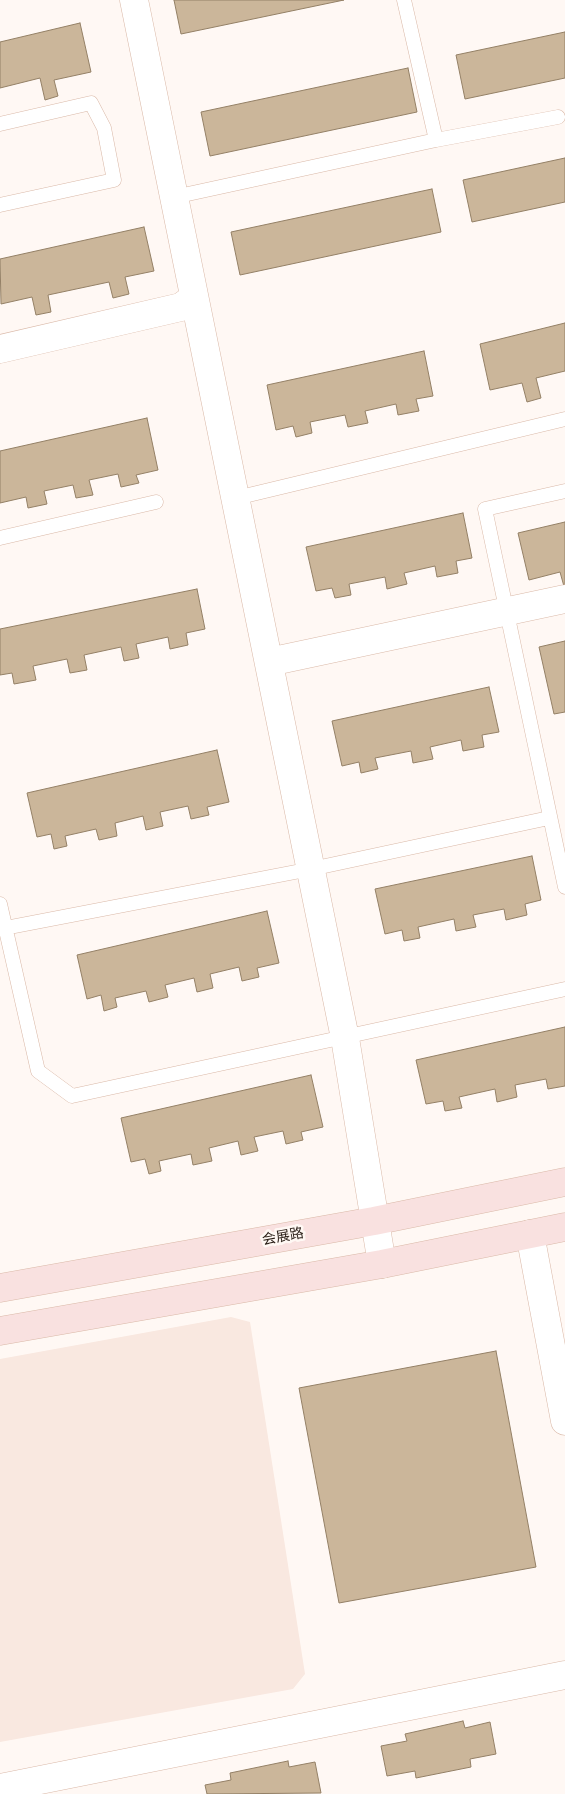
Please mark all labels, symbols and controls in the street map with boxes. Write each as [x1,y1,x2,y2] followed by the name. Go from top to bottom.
[261,1225,305,1249] street label: 会展路

